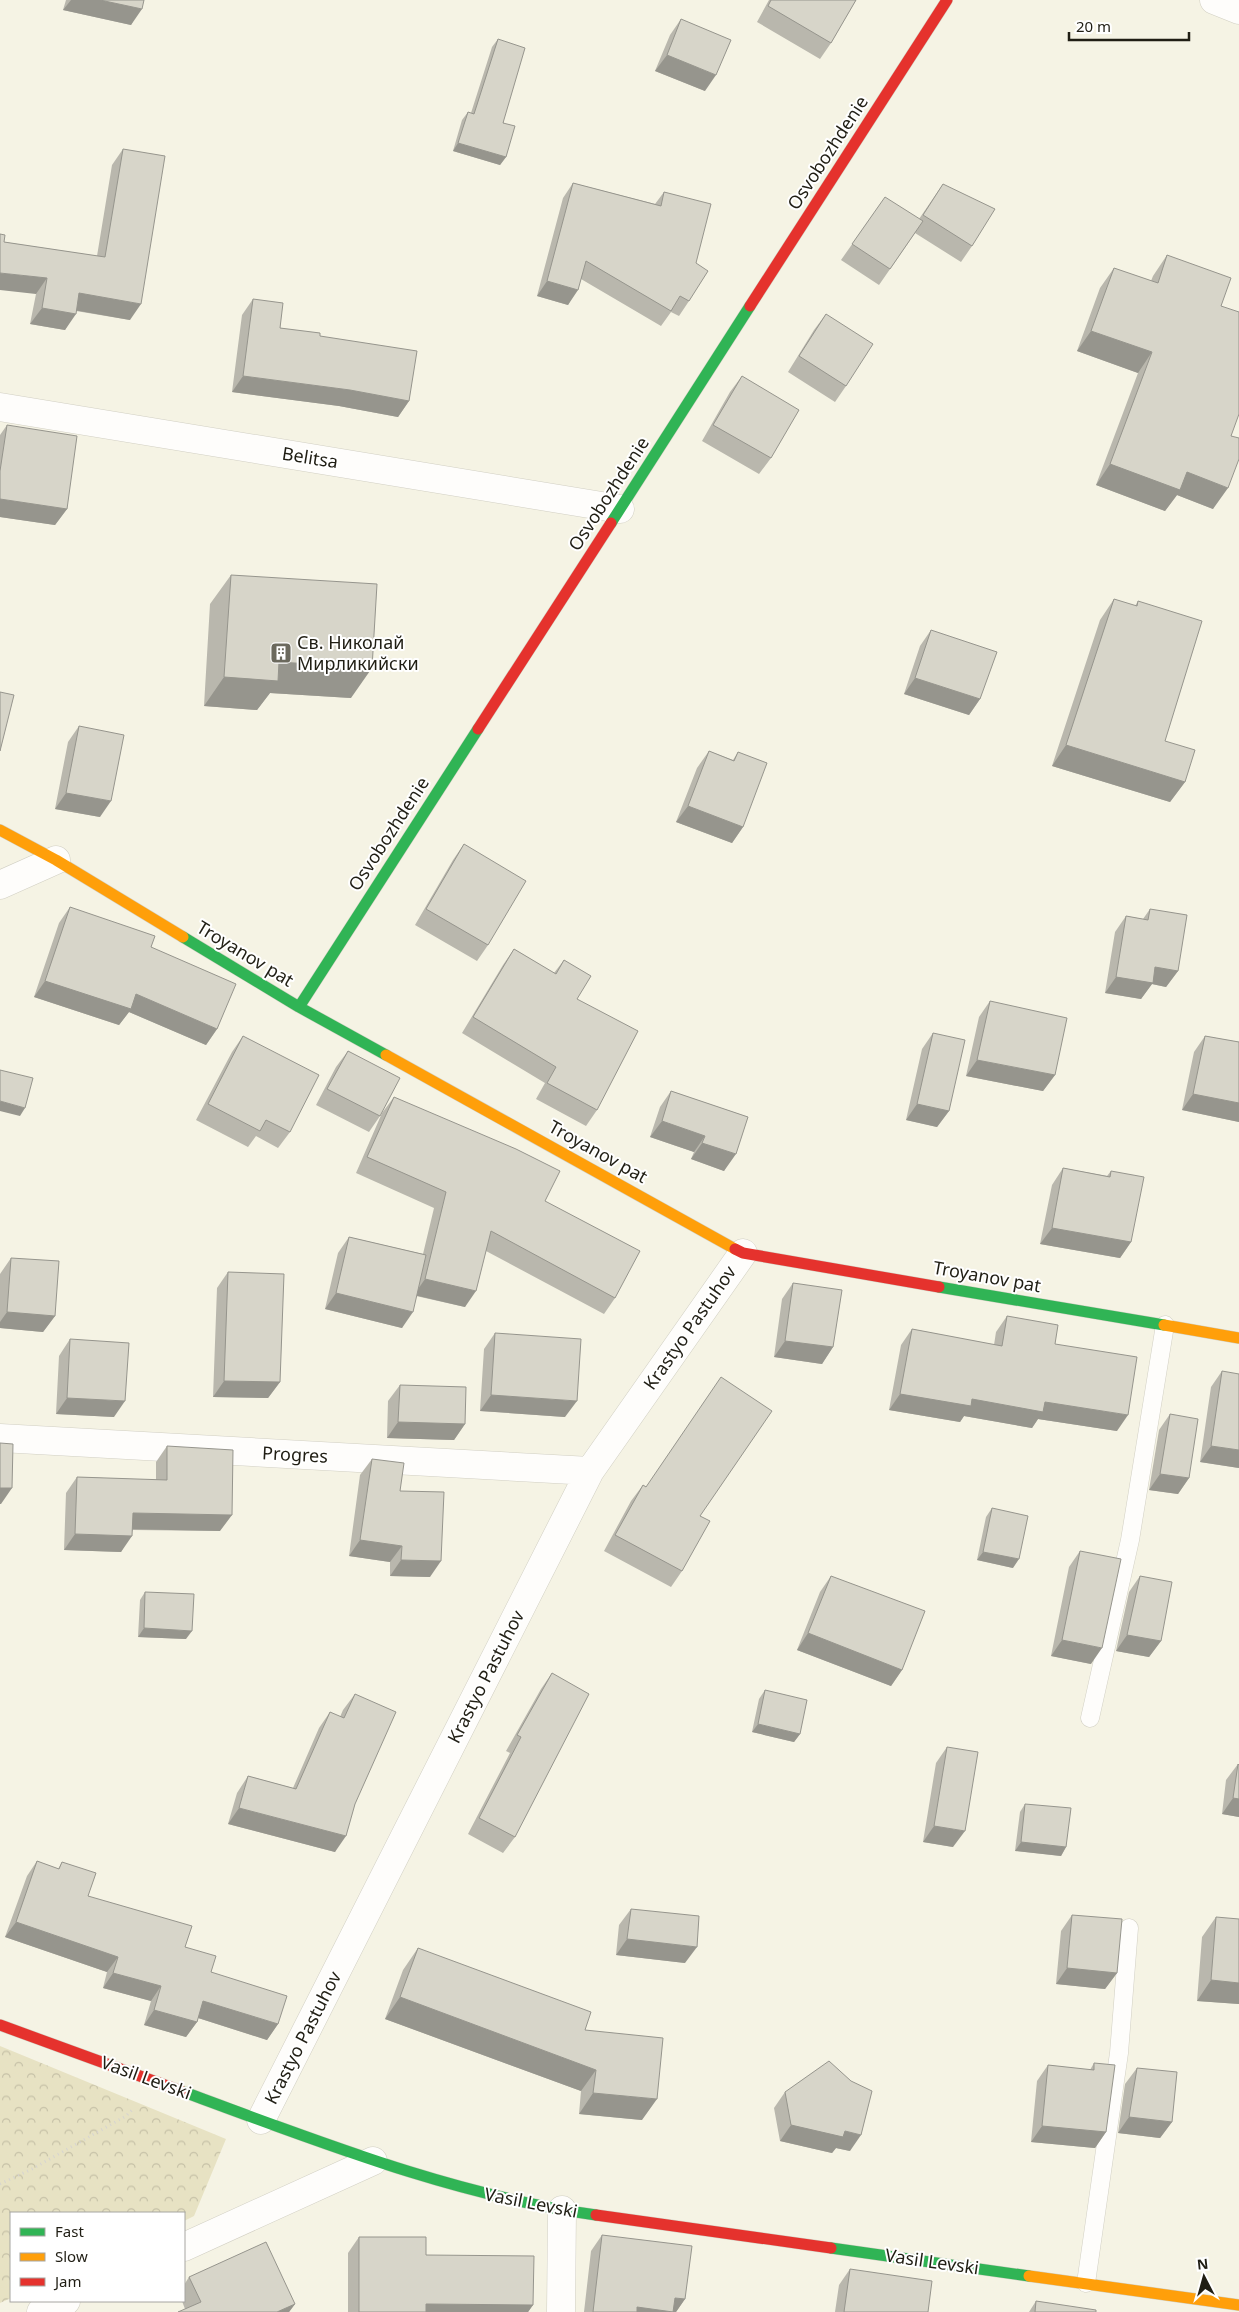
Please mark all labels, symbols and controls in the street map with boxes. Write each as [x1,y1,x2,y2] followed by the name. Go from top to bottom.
[1069,10,1189,42] scale bar
[1076,16,1111,36] text: 20 m
[781,91,873,214] street label: Osvobozhdenie
[562,432,654,555] street label: Osvobozhdenie
[280,441,340,473] street label: Belitsa
[297,630,419,675] place label: Св. Николай Мирликийски
[269,641,293,665] building icon: Св. Николай Мирликийски
[342,772,434,895] street label: Osvobozhdenie
[193,915,299,992] street label: Troyanov pat
[545,1114,652,1188] street label: Troyanov pat
[931,1255,1043,1297] street label: Troyanov pat
[637,1260,741,1394] street label: Krastyo Pastuhov
[262,1440,329,1468] street label: Progres
[441,1605,529,1747] street label: Krastyo Pastuhov
[258,1966,346,2108] street label: Krastyo Pastuhov
[98,2050,195,2104] street label: Vasil Levski
[483,2181,580,2223] street label: Vasil Levski
[10,2212,185,2302] legend
[55,2221,84,2241] text: Fast
[884,2243,981,2279] street label: Vasil Levski
[55,2246,88,2266] text: Slow
[1179,2252,1229,2302] north arrow
[1196,2254,1209,2274] text: N
[53,2271,82,2291] text: Jam

